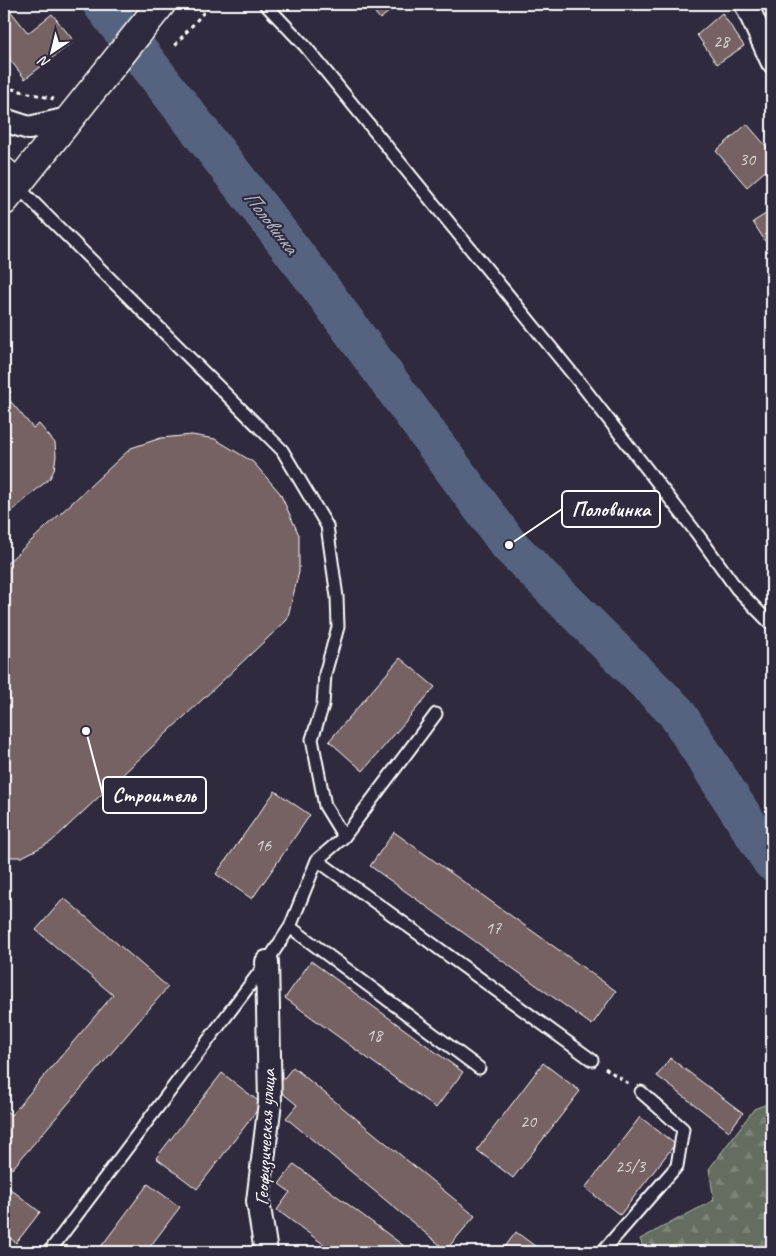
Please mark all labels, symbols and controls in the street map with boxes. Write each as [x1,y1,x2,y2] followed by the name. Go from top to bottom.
[28,28,78,78] north arrow
[713,30,731,52] house number: 28
[34,51,53,72] text: N
[739,148,757,170] house number: 30
[238,185,305,260] water label: Половинка
[562,491,660,527] callout: Половинка
[572,496,652,522] text: Половинка
[103,777,206,813] callout: Строитель
[112,782,197,808] text: Строитель
[255,834,272,856] house number: 16
[485,917,502,939] house number: 17
[366,1024,384,1046] house number: 18
[249,1067,281,1206] street label: Геофизическая улица
[520,1110,538,1132] house number: 20
[615,1155,647,1177] house number: 25/3

